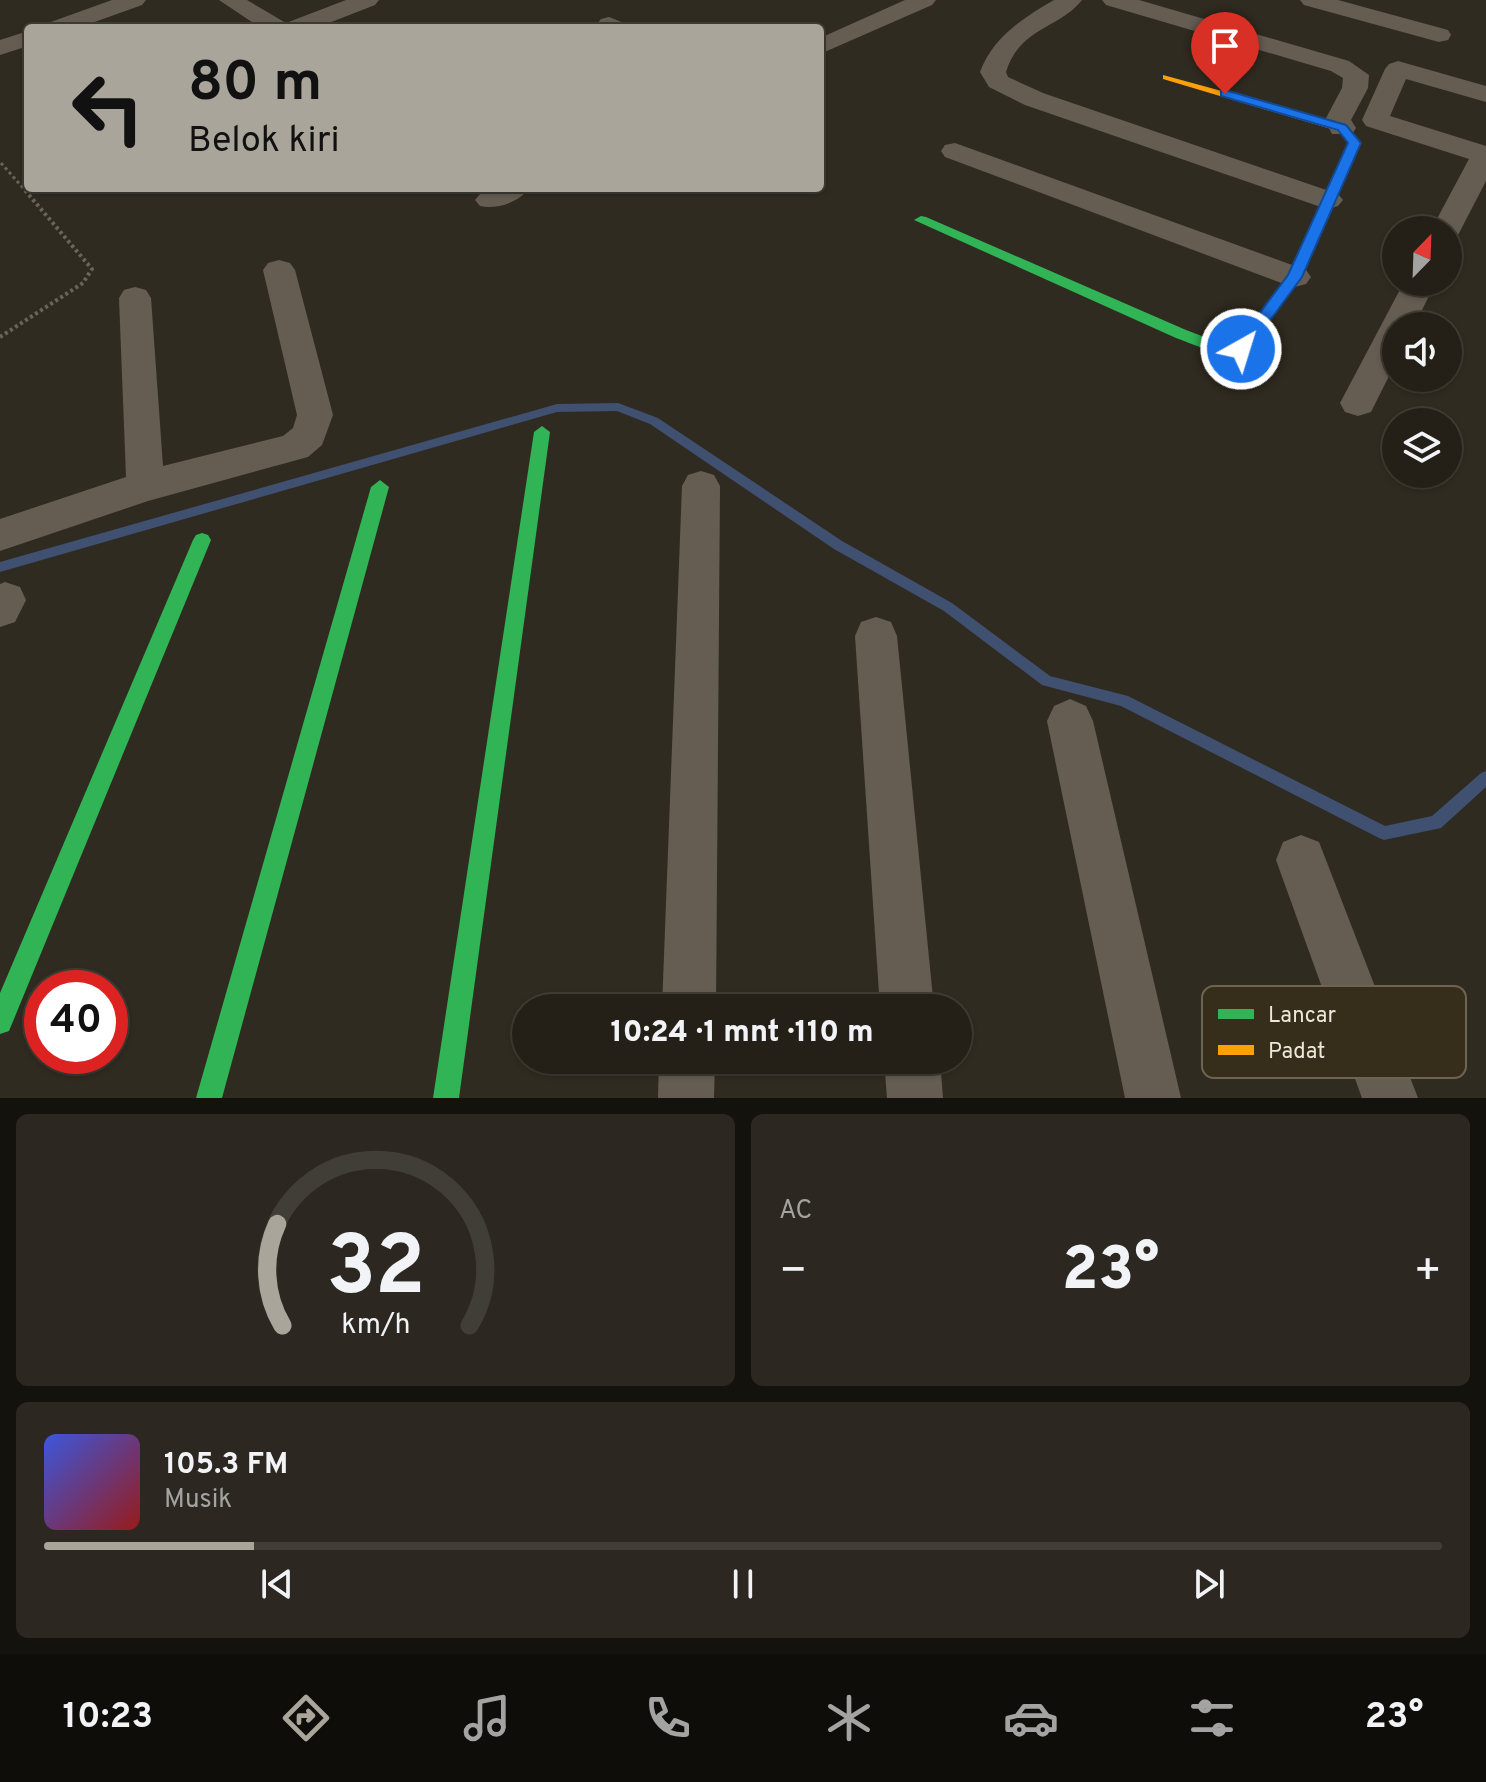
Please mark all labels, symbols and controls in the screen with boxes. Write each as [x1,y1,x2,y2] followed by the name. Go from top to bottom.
[1191,12,1259,94] pin
[1203,24,1247,68] icon: arrive
[188,50,322,120] text: 80 m
[56,56,160,160] icon: left
[188,119,340,165] text: Belok kiri
[1382,216,1462,296] north arrow
[1382,216,1462,488] map controls
[1199,307,1283,391] position arrow
[1382,312,1462,392] button: sound
[1382,408,1462,488] button: layers
[24,970,128,1074] speed limit sign: 40
[1202,986,1466,1078] legend
[1268,1003,1337,1030] text: Lancar
[611,1015,873,1052] text: 10:24 · 1 mnt · 110 m
[1268,1039,1325,1066] text: Padat
[779,1195,812,1228] text: AC
[326,1219,425,1324] text: 32
[1062,1235,1159,1311] text: 23°
[779,1245,807,1301] text: −
[1414,1245,1442,1301] text: +
[341,1308,410,1344] text: km/h
[164,1447,288,1484] text: 105.3 FM
[164,1484,232,1517] text: Musik
[255,1562,299,1606] icon: previous
[721,1562,765,1606] icon: pause
[1187,1562,1231,1606] icon: next
[278,1690,334,1746] icon: directions
[459,1690,515,1746] icon: music
[640,1690,696,1746] icon: phone
[821,1690,877,1746] icon: climate
[1003,1690,1059,1746] icon: car
[1184,1690,1240,1746] icon: filters
[63,1695,153,1741] text: 10:23
[1365,1695,1423,1741] text: 23°

